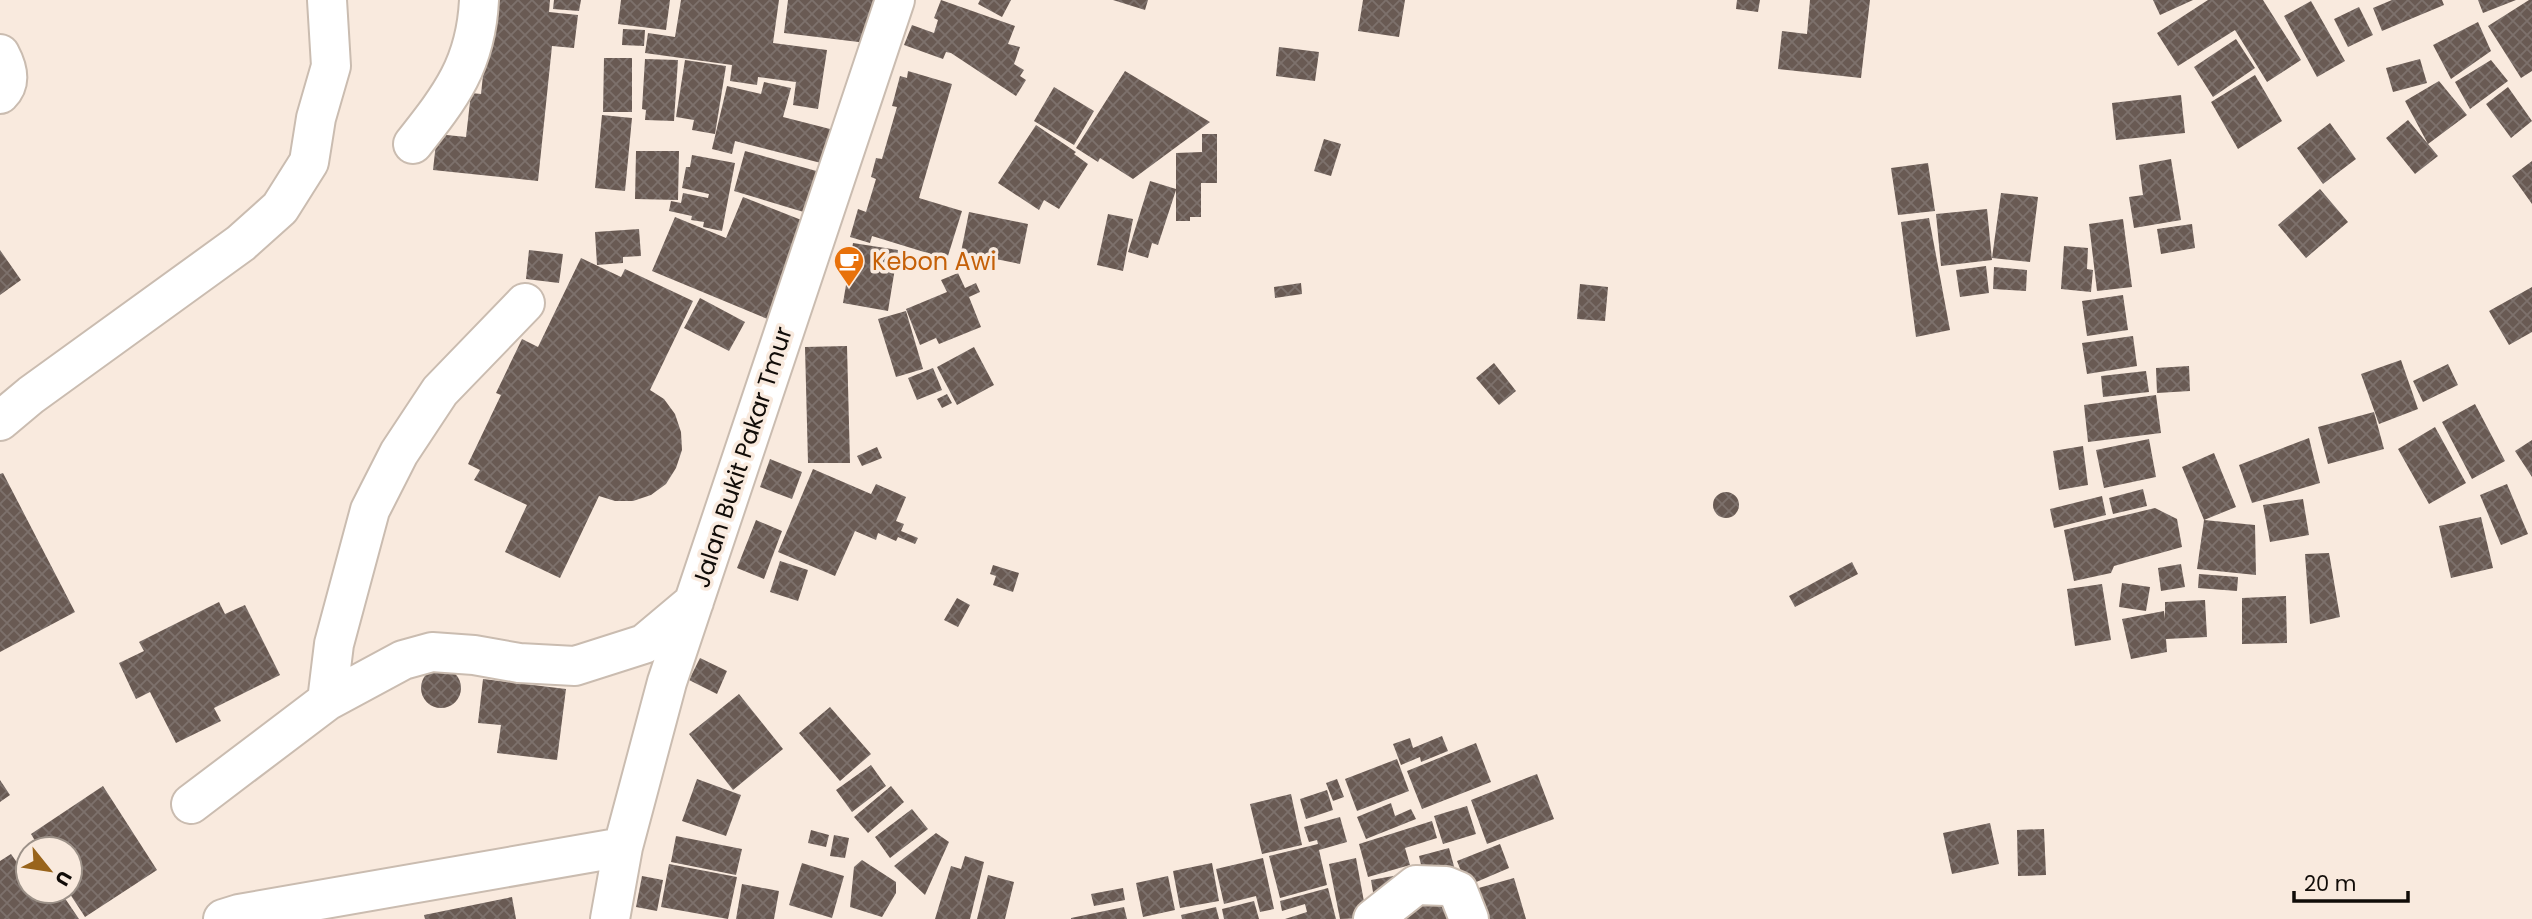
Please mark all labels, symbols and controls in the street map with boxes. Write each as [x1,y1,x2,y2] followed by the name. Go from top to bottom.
[832,244,866,288] cafe icon: Kebon Awi
[872,245,996,278] place label: Kebon Awi
[684,322,800,592] street label: Jalan Bukit Pakar Tmur
[14,835,84,905] north arrow
[2294,860,2408,904] scale bar
[48,866,78,891] text: U
[2304,869,2357,898] text: 20 m

